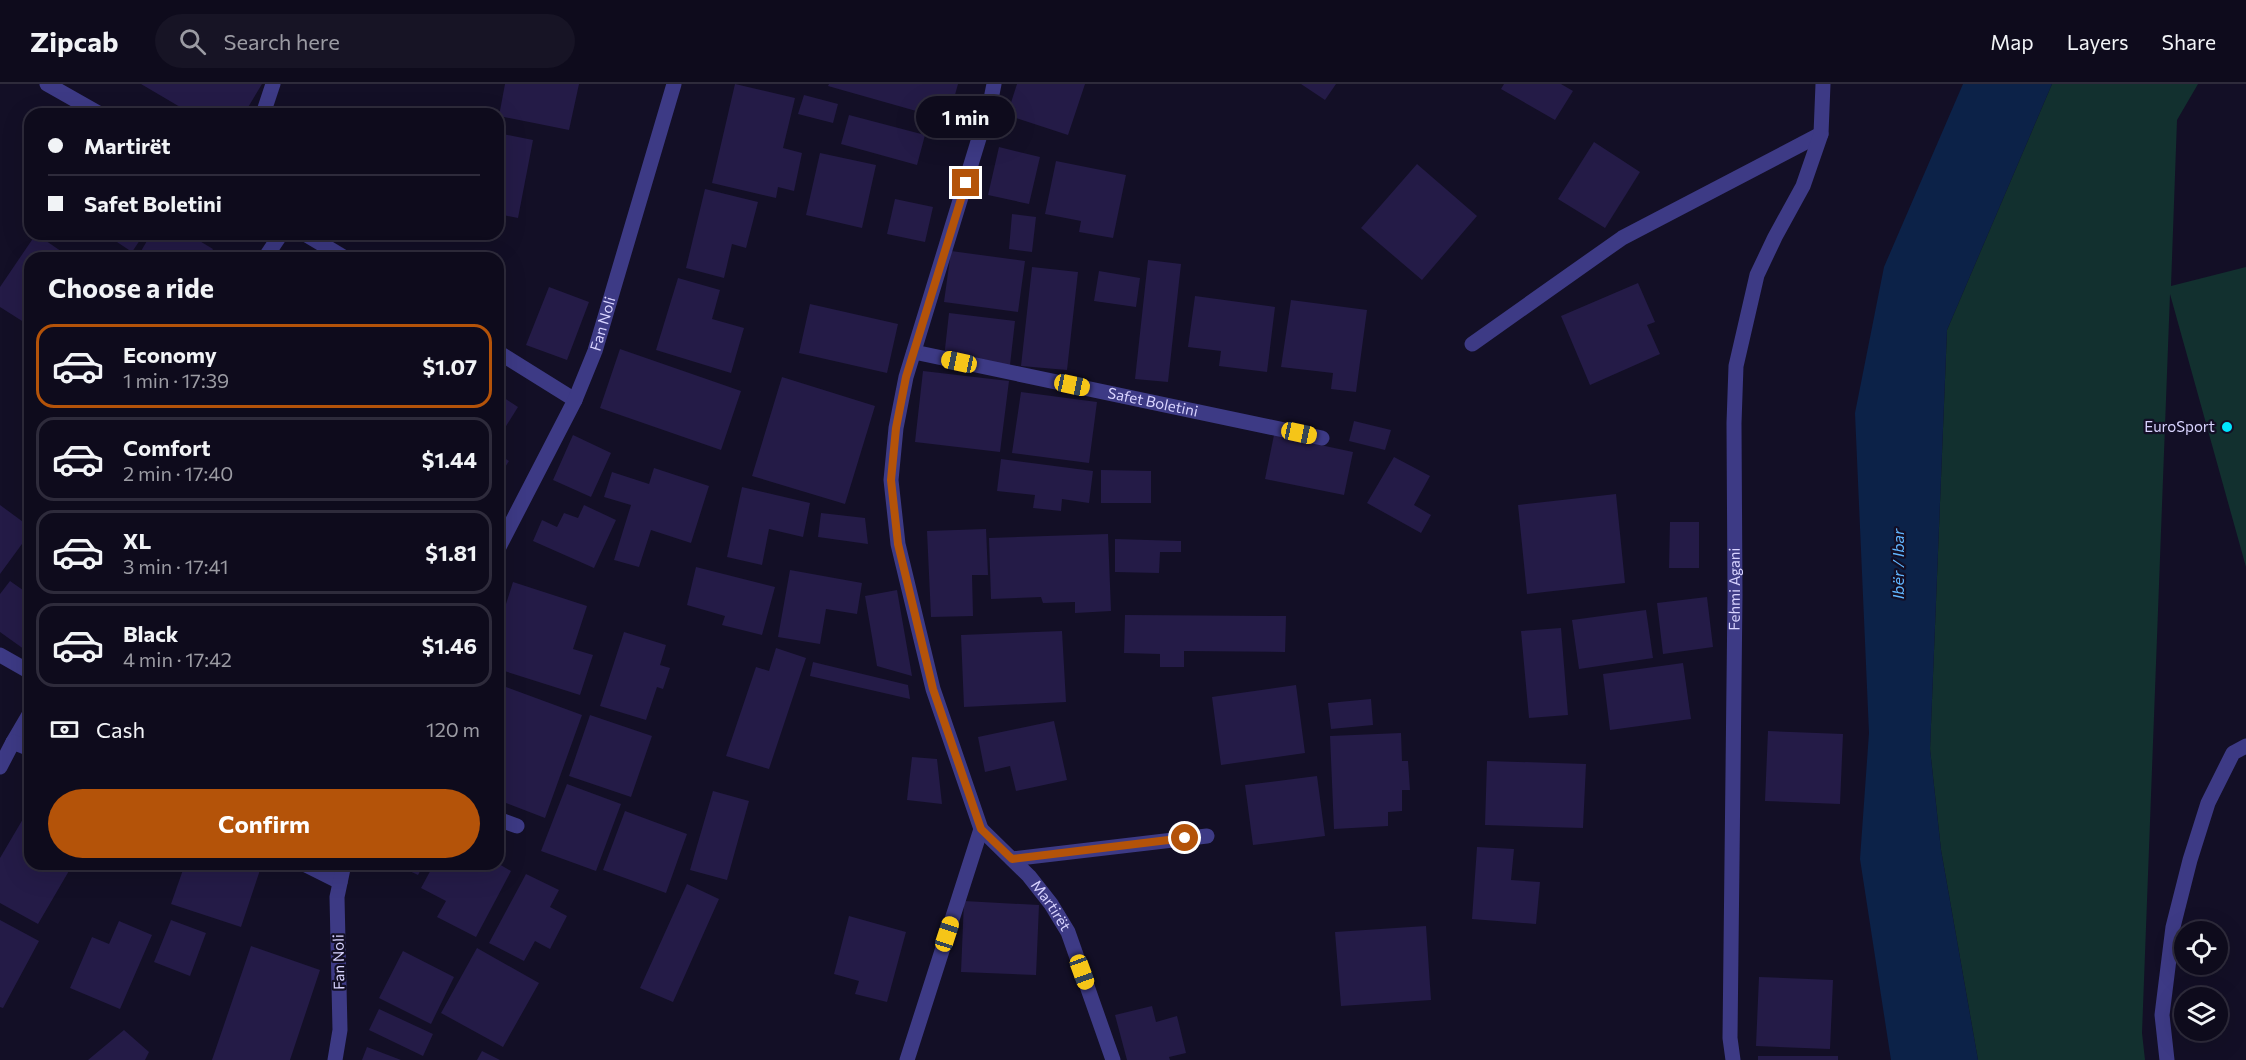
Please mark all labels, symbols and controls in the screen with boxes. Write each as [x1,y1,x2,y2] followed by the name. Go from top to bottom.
[155,14,575,68] search box
[30,24,119,58] text: Zipcab
[176,25,209,58] icon: search
[224,28,340,55] text: Search here
[1990,29,2034,54] text: Map
[2067,29,2129,54] text: Layers
[2162,29,2216,54] text: Share
[916,96,1016,138] callout: 1 min
[942,105,989,129] text: 1 min
[84,132,171,159] text: Martirët
[952,169,979,196] route end
[84,190,222,217] text: Safet Boletini
[48,271,214,304] text: Choose a ride
[586,294,619,353] street label: Fan Noli
[51,339,105,393] icon: car
[123,341,217,368] text: Economy
[940,349,978,375] car
[422,353,477,380] text: $1.07
[123,368,229,392] text: 1 min · 17:39
[1053,372,1091,398] car
[1106,383,1200,420] street label: Safet Boletini
[2144,417,2215,435] place label: EuroSport
[1280,420,1318,446] car
[2220,420,2234,434] marker: EuroSport
[51,432,105,486] icon: car
[123,434,211,461] text: Comfort
[422,446,477,473] text: $1.44
[123,461,233,485] text: 2 min · 17:40
[51,525,105,579] icon: car
[123,527,151,554] text: XL
[1888,528,1907,599] water label: Ibër / Ibar
[425,539,477,566] text: $1.81
[1725,548,1743,631] street label: Fehmi Agani
[123,554,228,578] text: 3 min · 17:41
[51,618,105,672] icon: car
[123,620,178,647] text: Black
[422,632,477,659] text: $1.46
[123,647,232,671] text: 4 min · 17:42
[48,713,81,746] icon: cash
[96,716,145,743] text: Cash
[426,717,480,741] text: 120 m
[48,789,480,858] button: Confirm
[1171,824,1198,851] route start
[1028,876,1075,934] street label: Martirët
[933,914,961,954] car
[2174,921,2228,1041] map controls
[2174,921,2228,975] button: locate
[329,934,347,990] street label: Fan Noli
[1067,952,1097,992] car
[2174,987,2228,1041] button: layers

